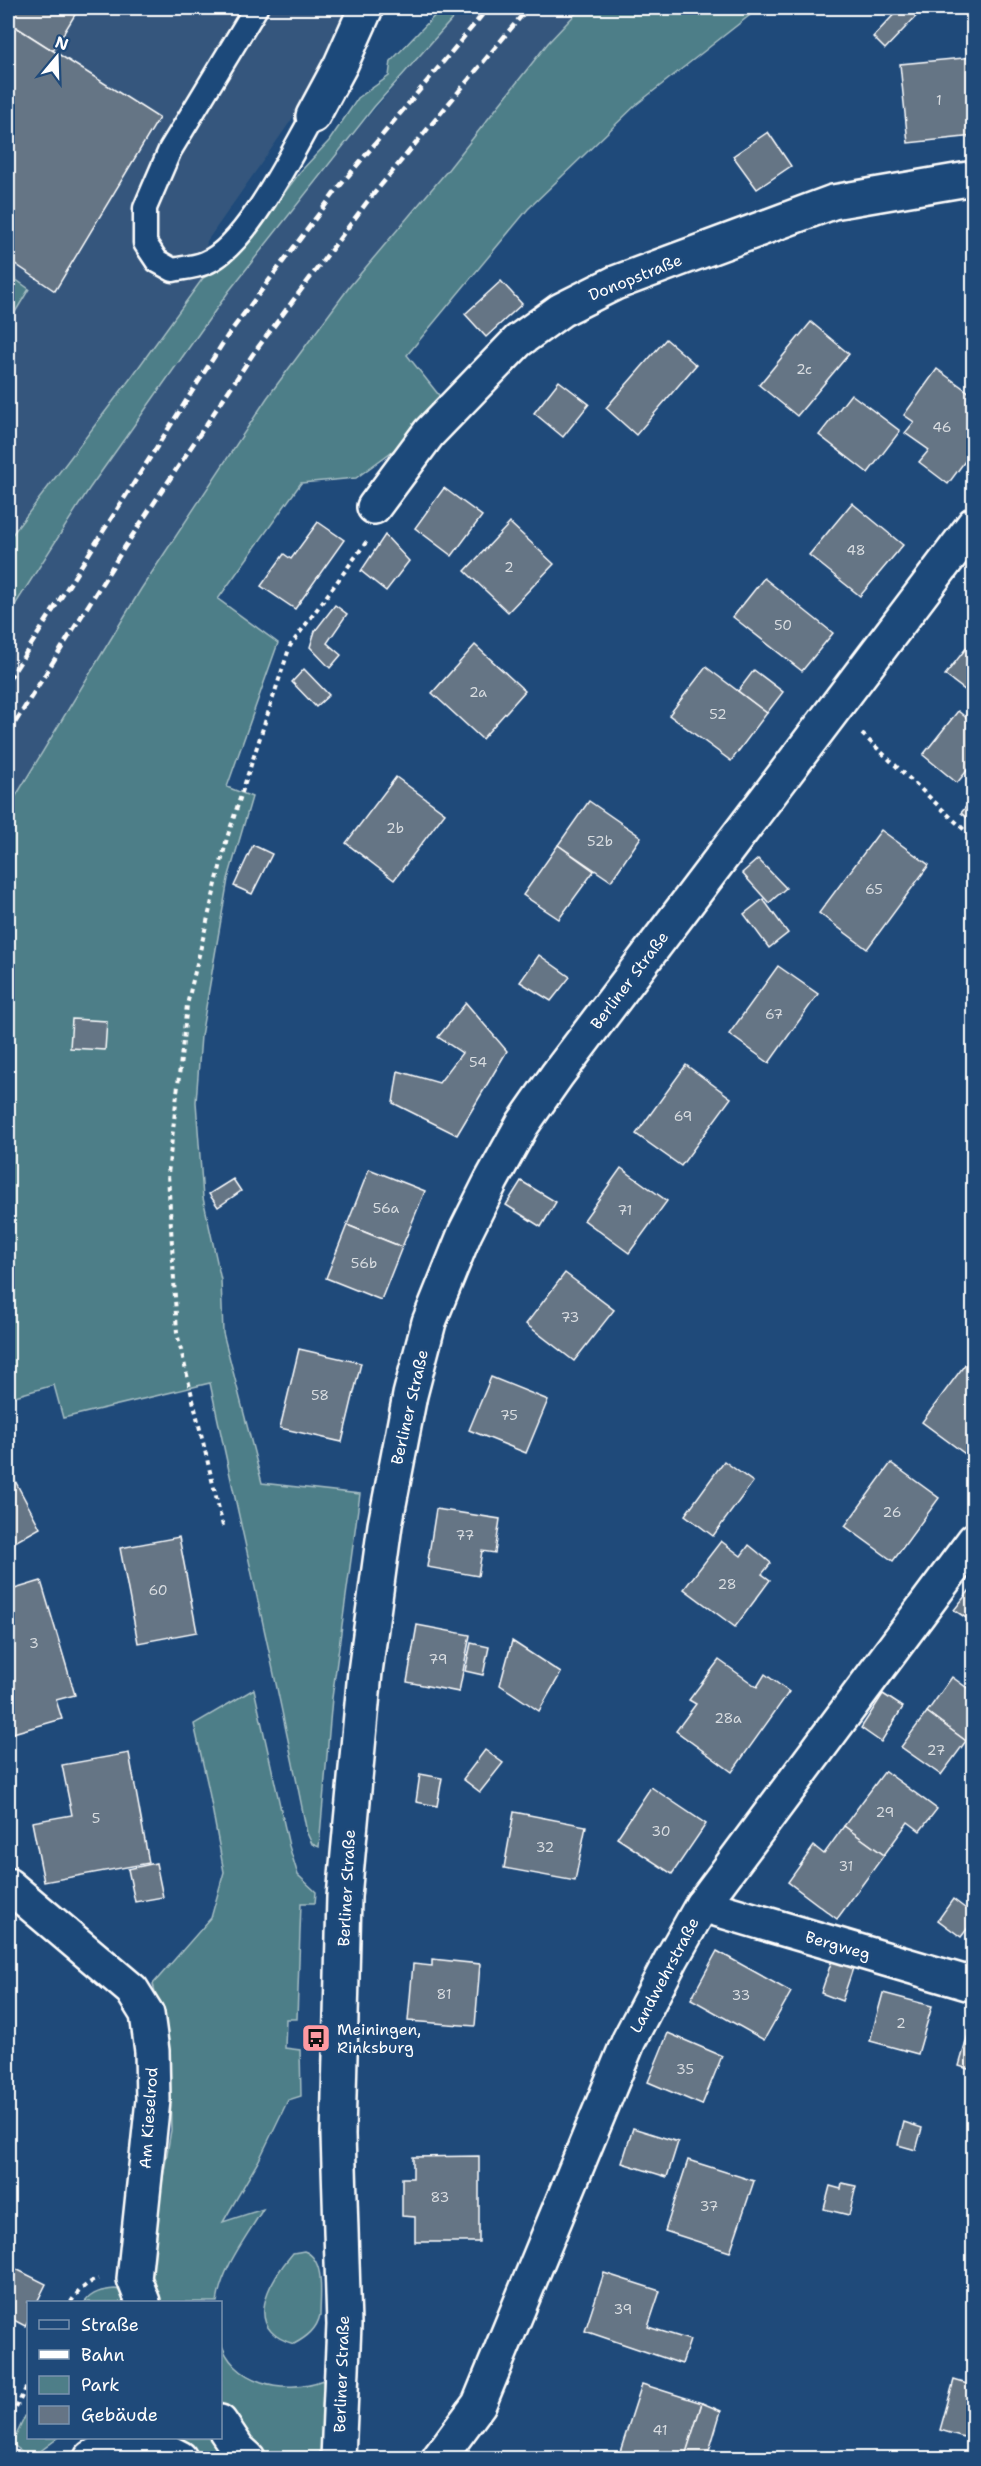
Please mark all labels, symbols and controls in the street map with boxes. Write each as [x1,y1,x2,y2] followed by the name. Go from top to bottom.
[27,27,87,87] north arrow
[52,31,71,55] text: N
[936,91,942,109] house number: 1
[585,249,685,306] street label: Donopstraße
[796,360,812,378] house number: 2c
[932,418,952,436] house number: 46
[846,541,866,559] house number: 48
[504,558,514,576] house number: 2
[774,616,792,634] house number: 50
[469,683,487,701] house number: 2a
[709,705,727,723] house number: 52
[386,819,404,837] house number: 2b
[587,832,613,850] house number: 52b
[865,880,883,898] house number: 65
[586,927,673,1033] street label: Berliner Straße
[765,1005,783,1023] house number: 67
[469,1053,487,1071] house number: 54
[674,1107,692,1125] house number: 69
[373,1199,400,1217] house number: 56a
[618,1201,632,1219] house number: 71
[351,1254,377,1272] house number: 56b
[561,1308,579,1326] house number: 73
[386,1348,433,1467] street label: Berliner Straße
[311,1386,329,1404] house number: 58
[500,1406,518,1424] house number: 75
[883,1503,902,1521] house number: 26
[456,1526,474,1544] house number: 77
[717,1575,737,1593] house number: 28
[148,1581,168,1599] house number: 60
[29,1634,39,1652] house number: 3
[428,1650,448,1668] house number: 79
[714,1709,742,1727] house number: 28a
[927,1741,945,1759] house number: 27
[876,1803,894,1821] house number: 29
[92,1809,100,1827] house number: 5
[651,1822,671,1840] house number: 30
[333,1829,360,1947] street label: Berliner Straße
[536,1838,554,1856] house number: 32
[839,1857,853,1875] house number: 31
[625,1914,704,2037] street label: Landwehrstraße
[803,1926,873,1965] street label: Bergweg
[436,1985,452,2003] house number: 81
[732,1986,750,2004] house number: 33
[896,2014,906,2032] house number: 2
[337,2019,421,2058] place label: Meiningen, Rinksburg
[300,2022,332,2054] bus stop icon: Meiningen, Rinksburg
[676,2060,694,2078] house number: 35
[134,2067,163,2170] street label: Am Kieselrod
[431,2188,449,2206] house number: 83
[700,2197,718,2215] house number: 37
[614,2300,632,2318] house number: 39
[27,2301,222,2439] legend
[81,2313,139,2337] text: Straße
[329,2315,354,2433] street label: Berliner Straße
[81,2343,125,2367] text: Bahn
[81,2373,120,2397] text: Park
[81,2403,158,2427] text: Gebäude
[653,2421,667,2439] house number: 41

